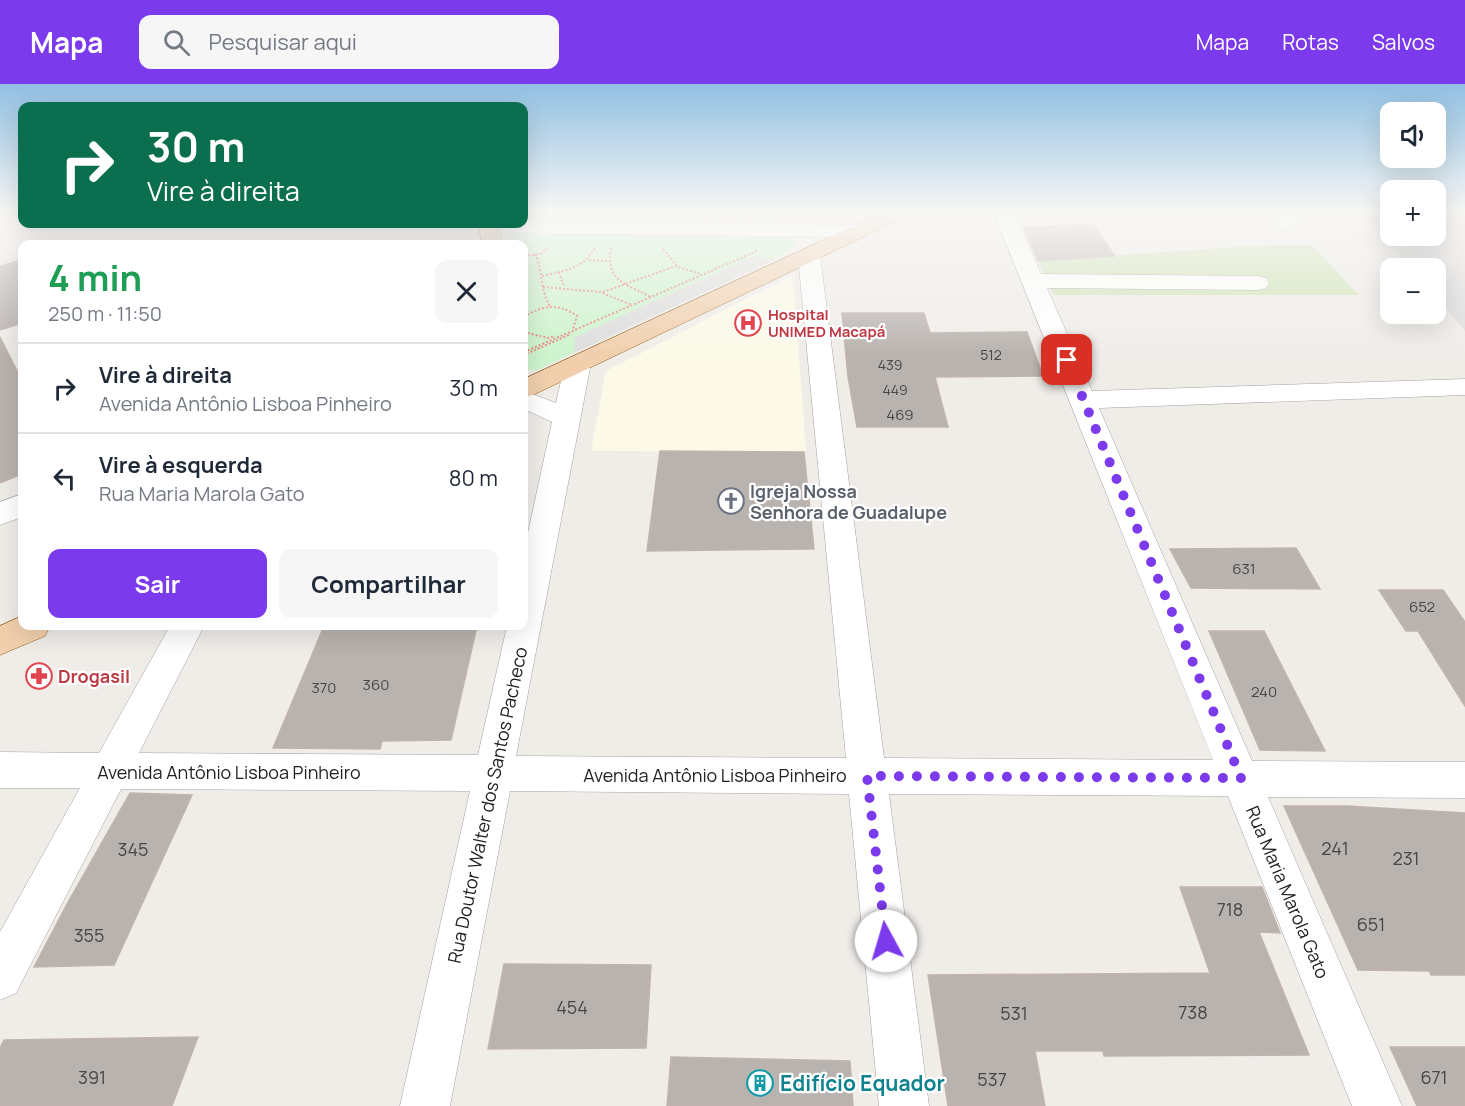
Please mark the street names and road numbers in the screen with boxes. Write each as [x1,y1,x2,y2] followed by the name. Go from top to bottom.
[442,645,532,965] street label: Rua Doutor Walter dos Santos Pacheco
[97,760,361,784] street label: Avenida Antônio Lisboa Pinheiro
[583,763,847,787] street label: Avenida Antônio Lisboa Pinheiro
[1241,802,1335,982] street label: Rua Maria Marola Gato

